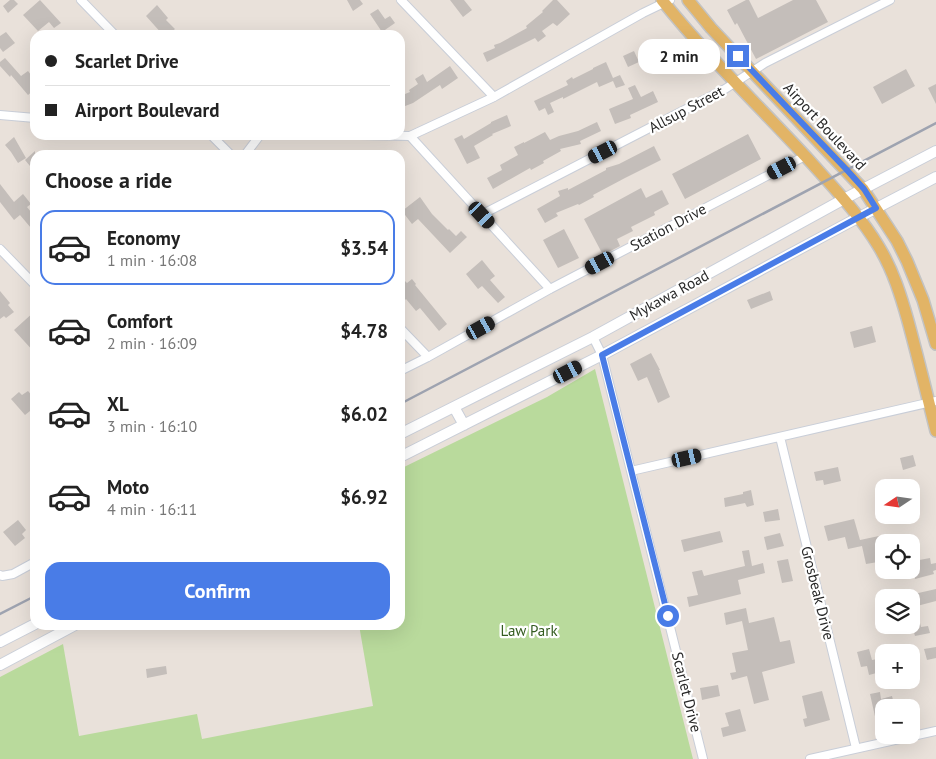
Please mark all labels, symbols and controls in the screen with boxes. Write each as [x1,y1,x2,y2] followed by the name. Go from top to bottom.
[638,38,720,74] callout: 2 min
[727,45,749,67] route end
[659,46,699,66] text: 2 min
[75,49,179,73] text: Scarlet Drive
[779,78,871,174] street label: Airport Boulevard
[645,81,727,137] street label: Allsup Street
[75,98,219,122] text: Airport Boulevard
[586,139,619,165] car
[765,154,798,182] car
[45,166,172,194] text: Choose a ride
[466,199,497,231] car
[627,199,709,255] street label: Station Drive
[47,225,92,270] icon: car
[107,226,180,250] text: Economy
[340,236,388,260] text: $3.54
[583,249,616,277] car
[107,250,197,270] text: 1 min · 16:08
[626,265,712,325] street label: Mykawa Road
[47,308,92,353] icon: car
[107,309,173,333] text: Comfort
[464,314,497,342] car
[340,319,388,343] text: $4.78
[107,333,197,353] text: 2 min · 16:09
[551,359,584,385] car
[47,391,92,436] icon: car
[107,392,129,416] text: XL
[340,402,388,426] text: $6.02
[107,416,197,436] text: 3 min · 16:10
[670,447,703,469] car
[47,474,92,519] icon: car
[107,475,149,499] text: Moto
[875,479,920,524] north arrow
[875,479,920,744] map controls
[340,485,388,509] text: $6.92
[107,499,197,519] text: 4 min · 16:11
[875,534,920,579] button: locate
[797,544,839,642] street label: Grosbeak Drive
[45,562,390,620] button: Confirm
[875,589,920,634] button: layers
[657,605,679,627] route start
[500,621,558,640] park label: Law Park
[875,644,920,689] button: +
[668,650,706,734] street label: Scarlet Drive
[875,699,920,744] button: −

